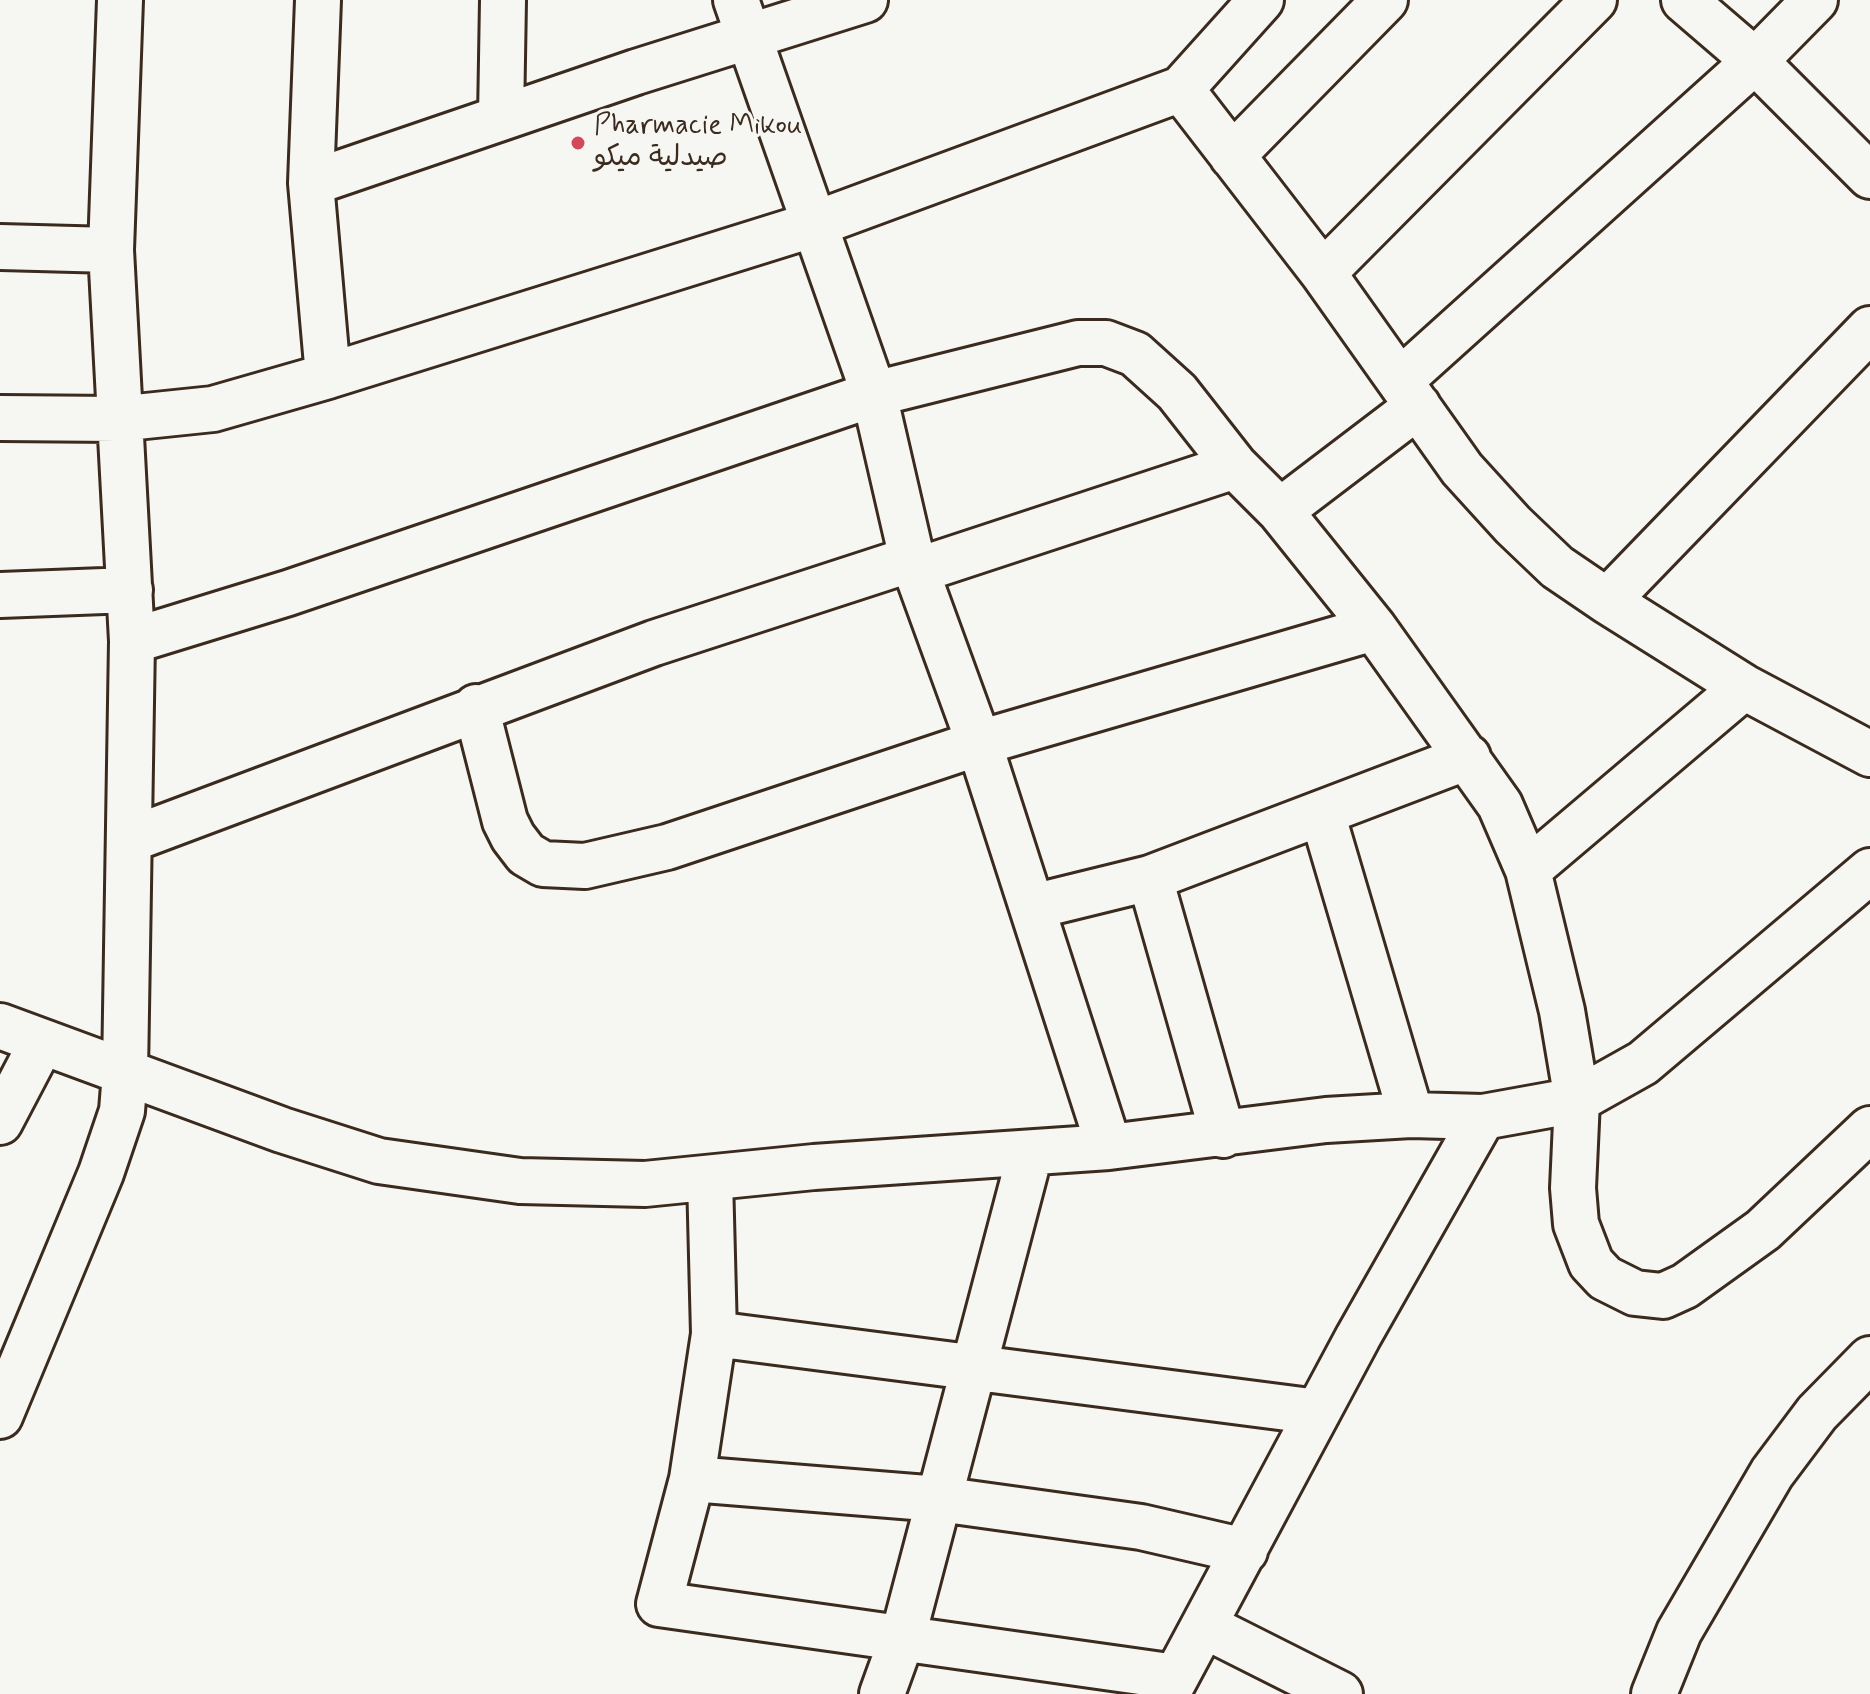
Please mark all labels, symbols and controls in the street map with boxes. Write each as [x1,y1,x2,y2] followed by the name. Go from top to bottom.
[594,110,802,176] place label: Pharmacie Mikou صيدلية ميكو
[569,134,587,152] marker: Pharmacie Mikou صيدلية ميكو

